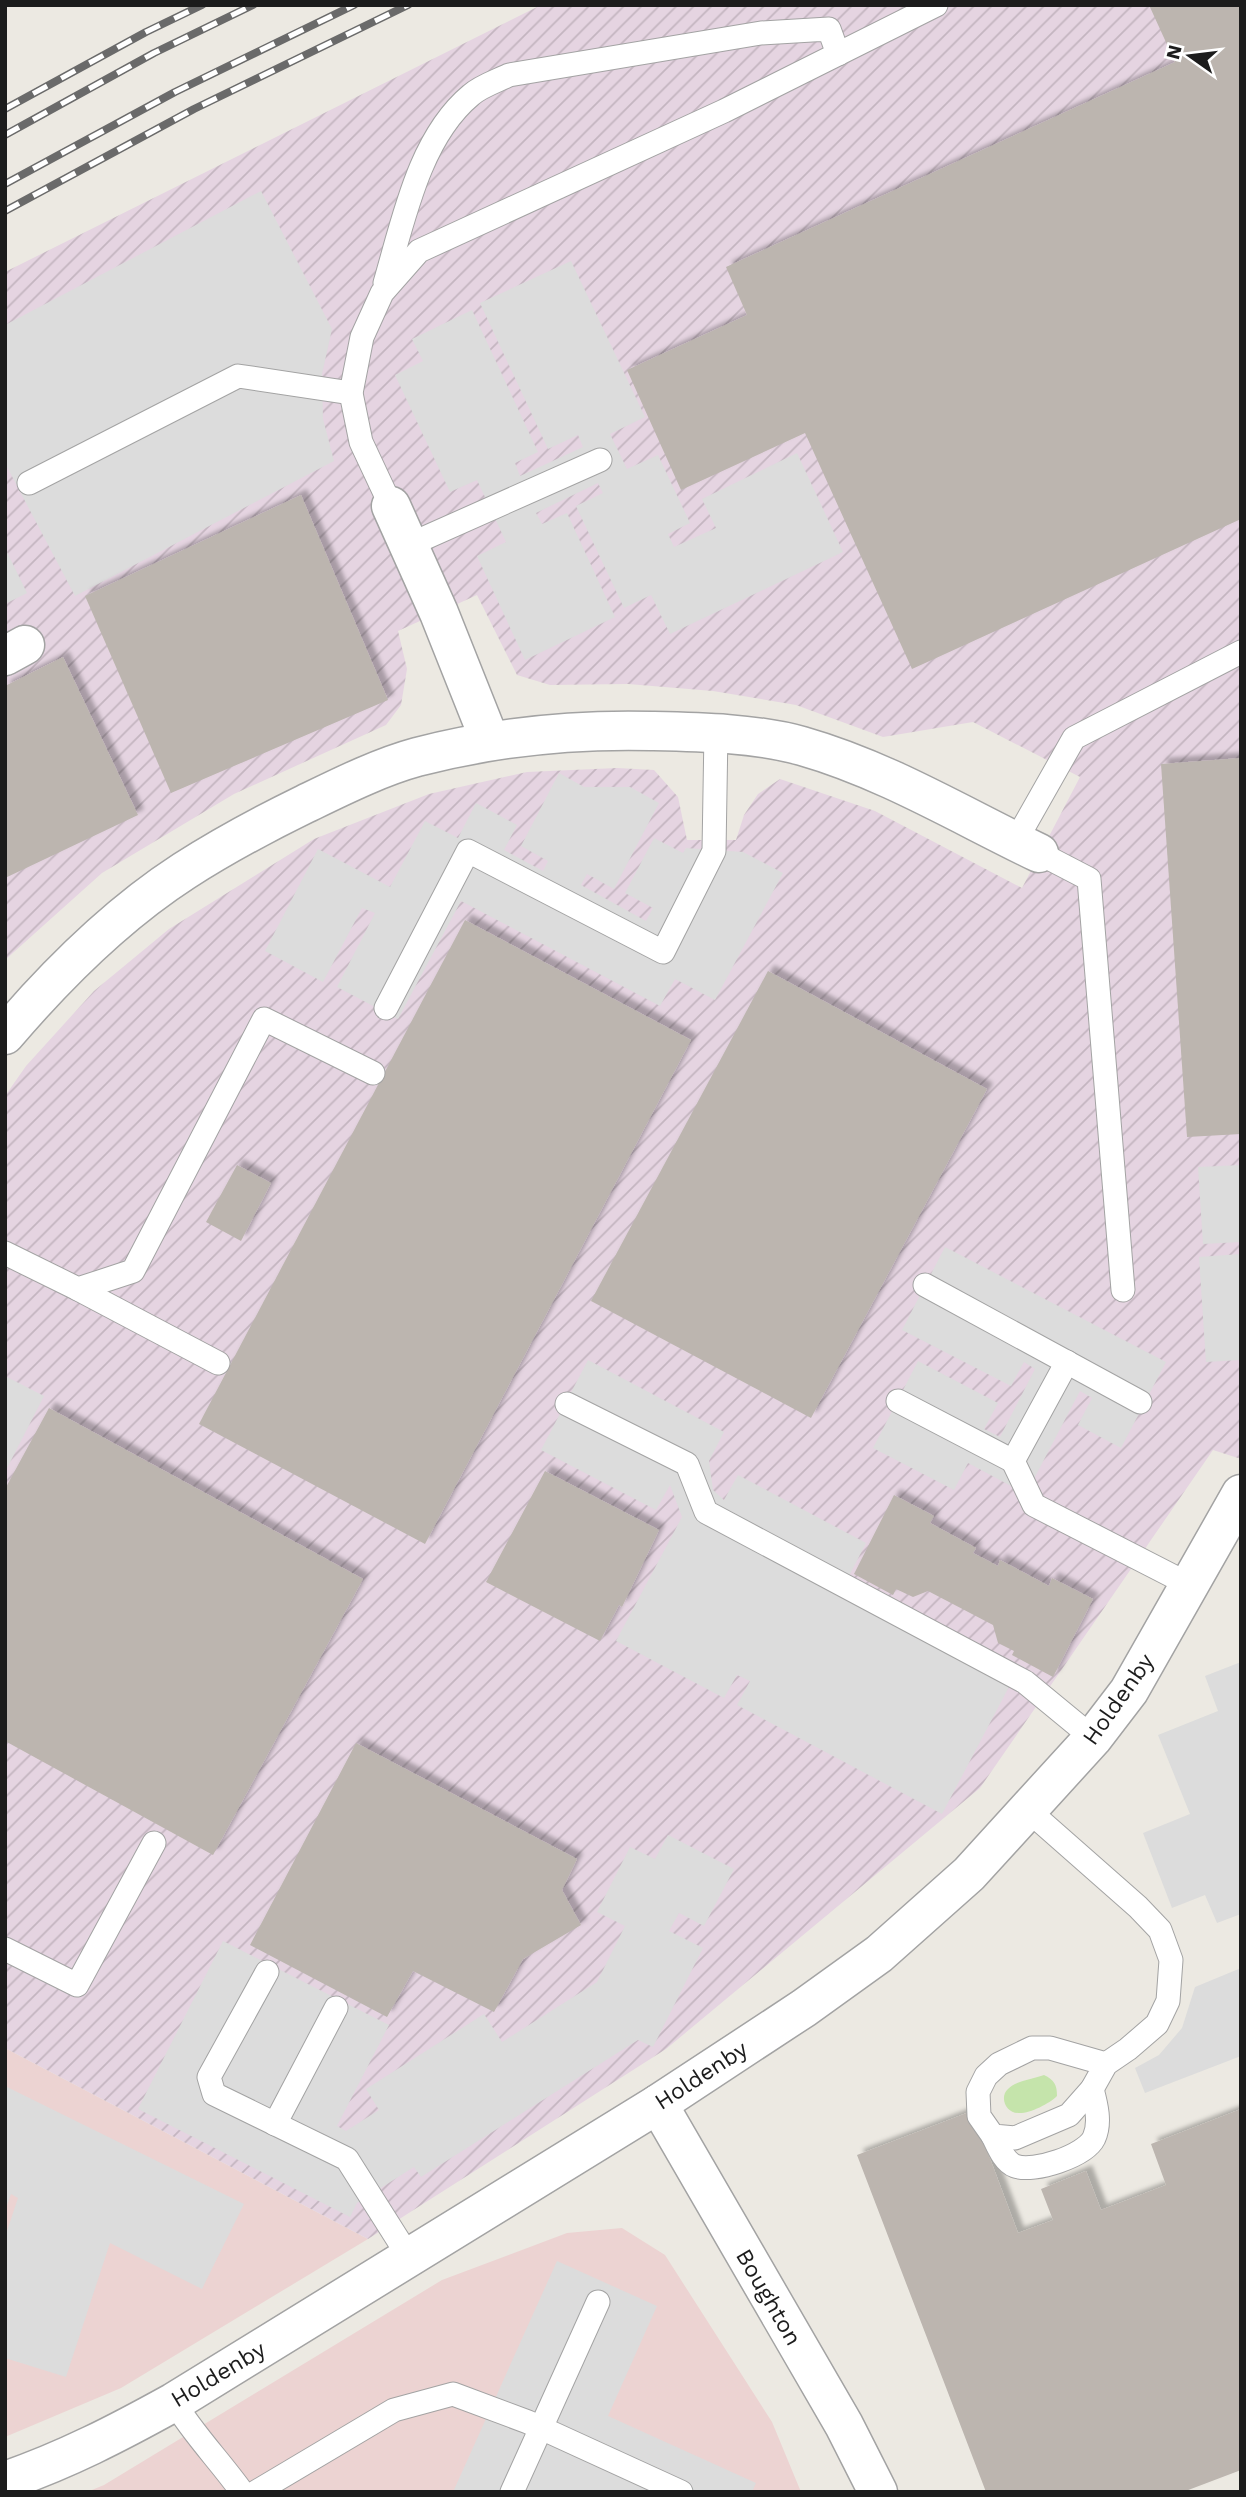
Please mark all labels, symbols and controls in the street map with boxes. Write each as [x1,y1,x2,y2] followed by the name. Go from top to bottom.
[1155,21,1225,91] north arrow
[1161,42,1187,62] text: N
[1077,1648,1160,1750] street label: Holdenby
[650,2035,753,2115] street label: Holdenby
[730,2244,807,2350] street label: Boughton
[166,2336,270,2413] street label: Holdenby

